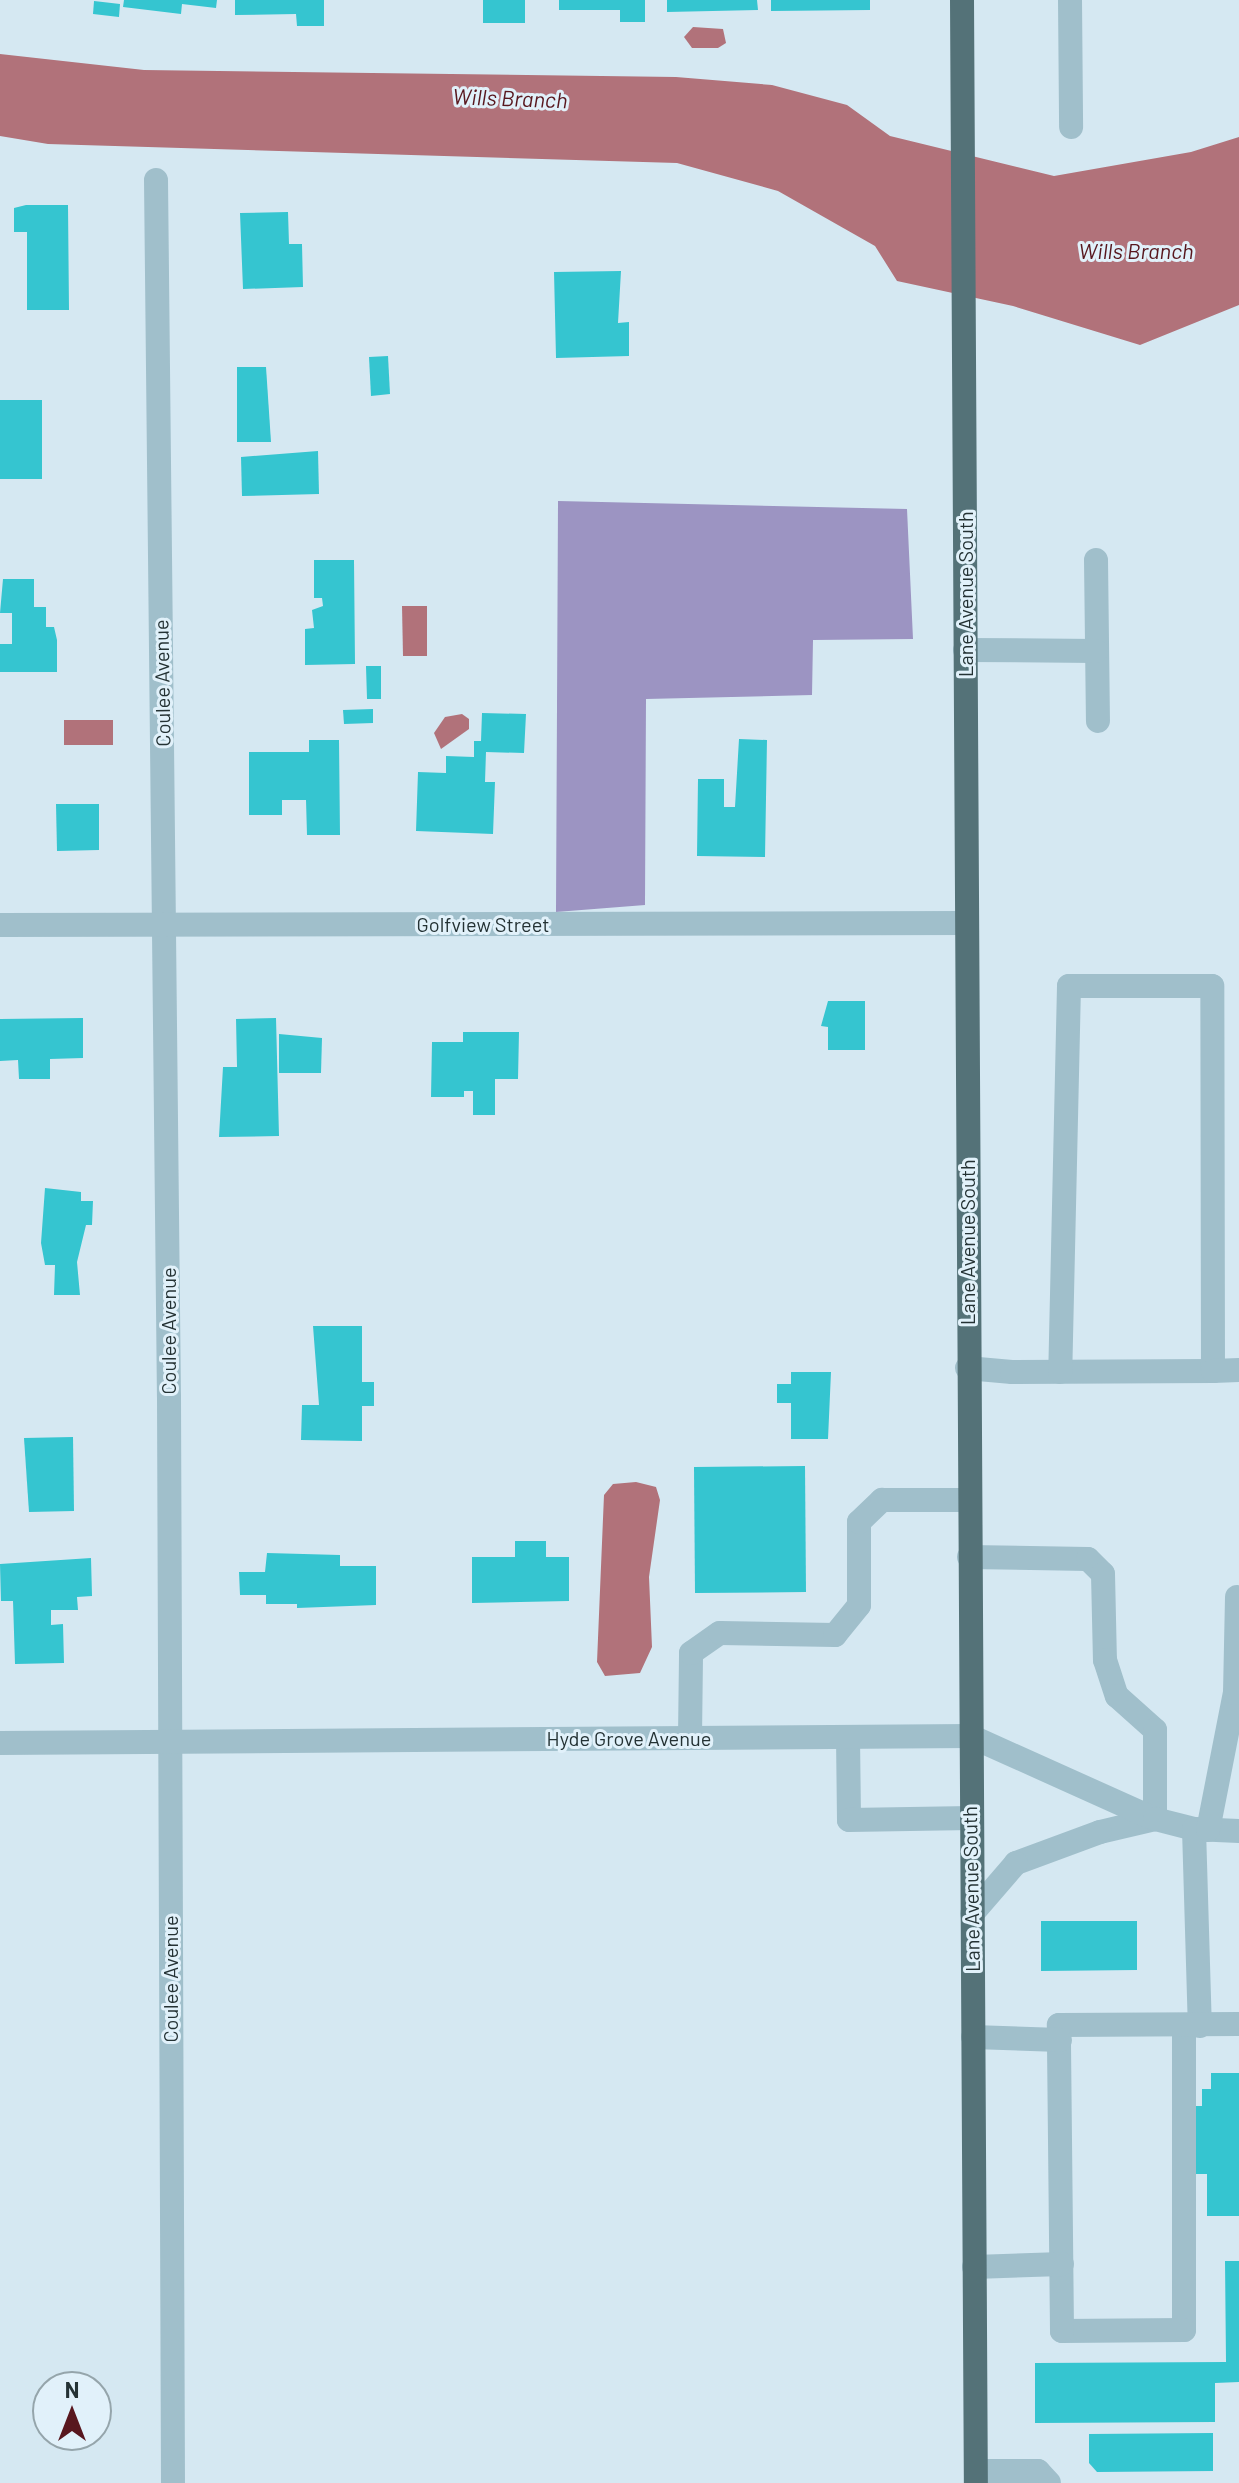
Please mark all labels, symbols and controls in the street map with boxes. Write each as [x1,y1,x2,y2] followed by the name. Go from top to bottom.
[452,83,568,113] water label: Wills Branch
[1078,238,1194,264] water label: Wills Branch
[953,511,977,677] street label: Lane Avenue South
[149,619,175,747] street label: Coulee Avenue
[417,912,549,936] street label: Golfview Street
[955,1159,979,1325] street label: Lane Avenue South
[156,1267,180,1395] street label: Coulee Avenue
[547,1726,711,1750] street label: Hyde Grove Avenue
[958,1806,984,1972] street label: Lane Avenue South
[158,1915,182,2043] street label: Coulee Avenue
[32,2371,112,2451] north arrow
[65,2376,79,2402] text: N

